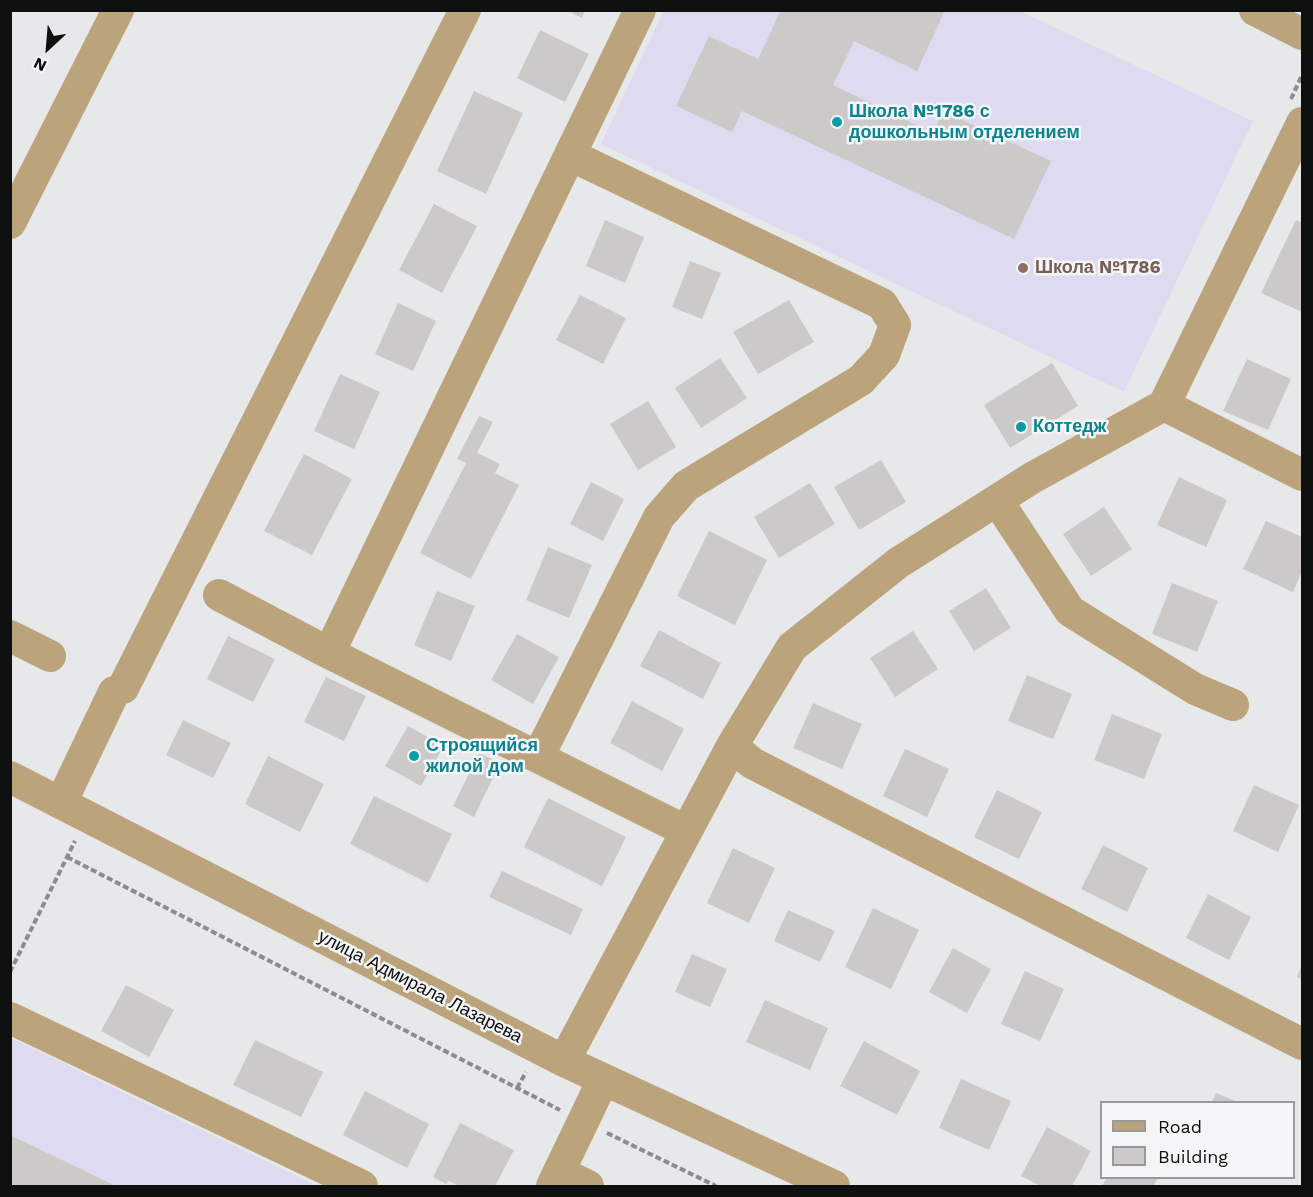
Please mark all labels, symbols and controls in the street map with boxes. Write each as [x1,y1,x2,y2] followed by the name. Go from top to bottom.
[18,18,78,78] north arrow
[30,53,49,76] text: N
[849,101,1080,144] place label: Школа №1786 с дошкольным отделением
[830,115,844,129] marker: Школа №1786 с дошкольным отделением
[1035,257,1161,279] place label: Школа №1786
[1016,261,1030,275] marker: Школа №1786
[1033,416,1106,438] place label: Коттедж
[1014,420,1028,434] marker: Коттедж
[426,735,538,777] place label: Строящийся жилой дом
[407,749,421,763] marker: Строящийся жилой дом
[314,926,526,1048] street label: улица Адмирала Лазарева
[1100,1101,1295,1179] legend
[1158,1116,1202,1137] text: Road
[1158,1146,1228,1167] text: Building

